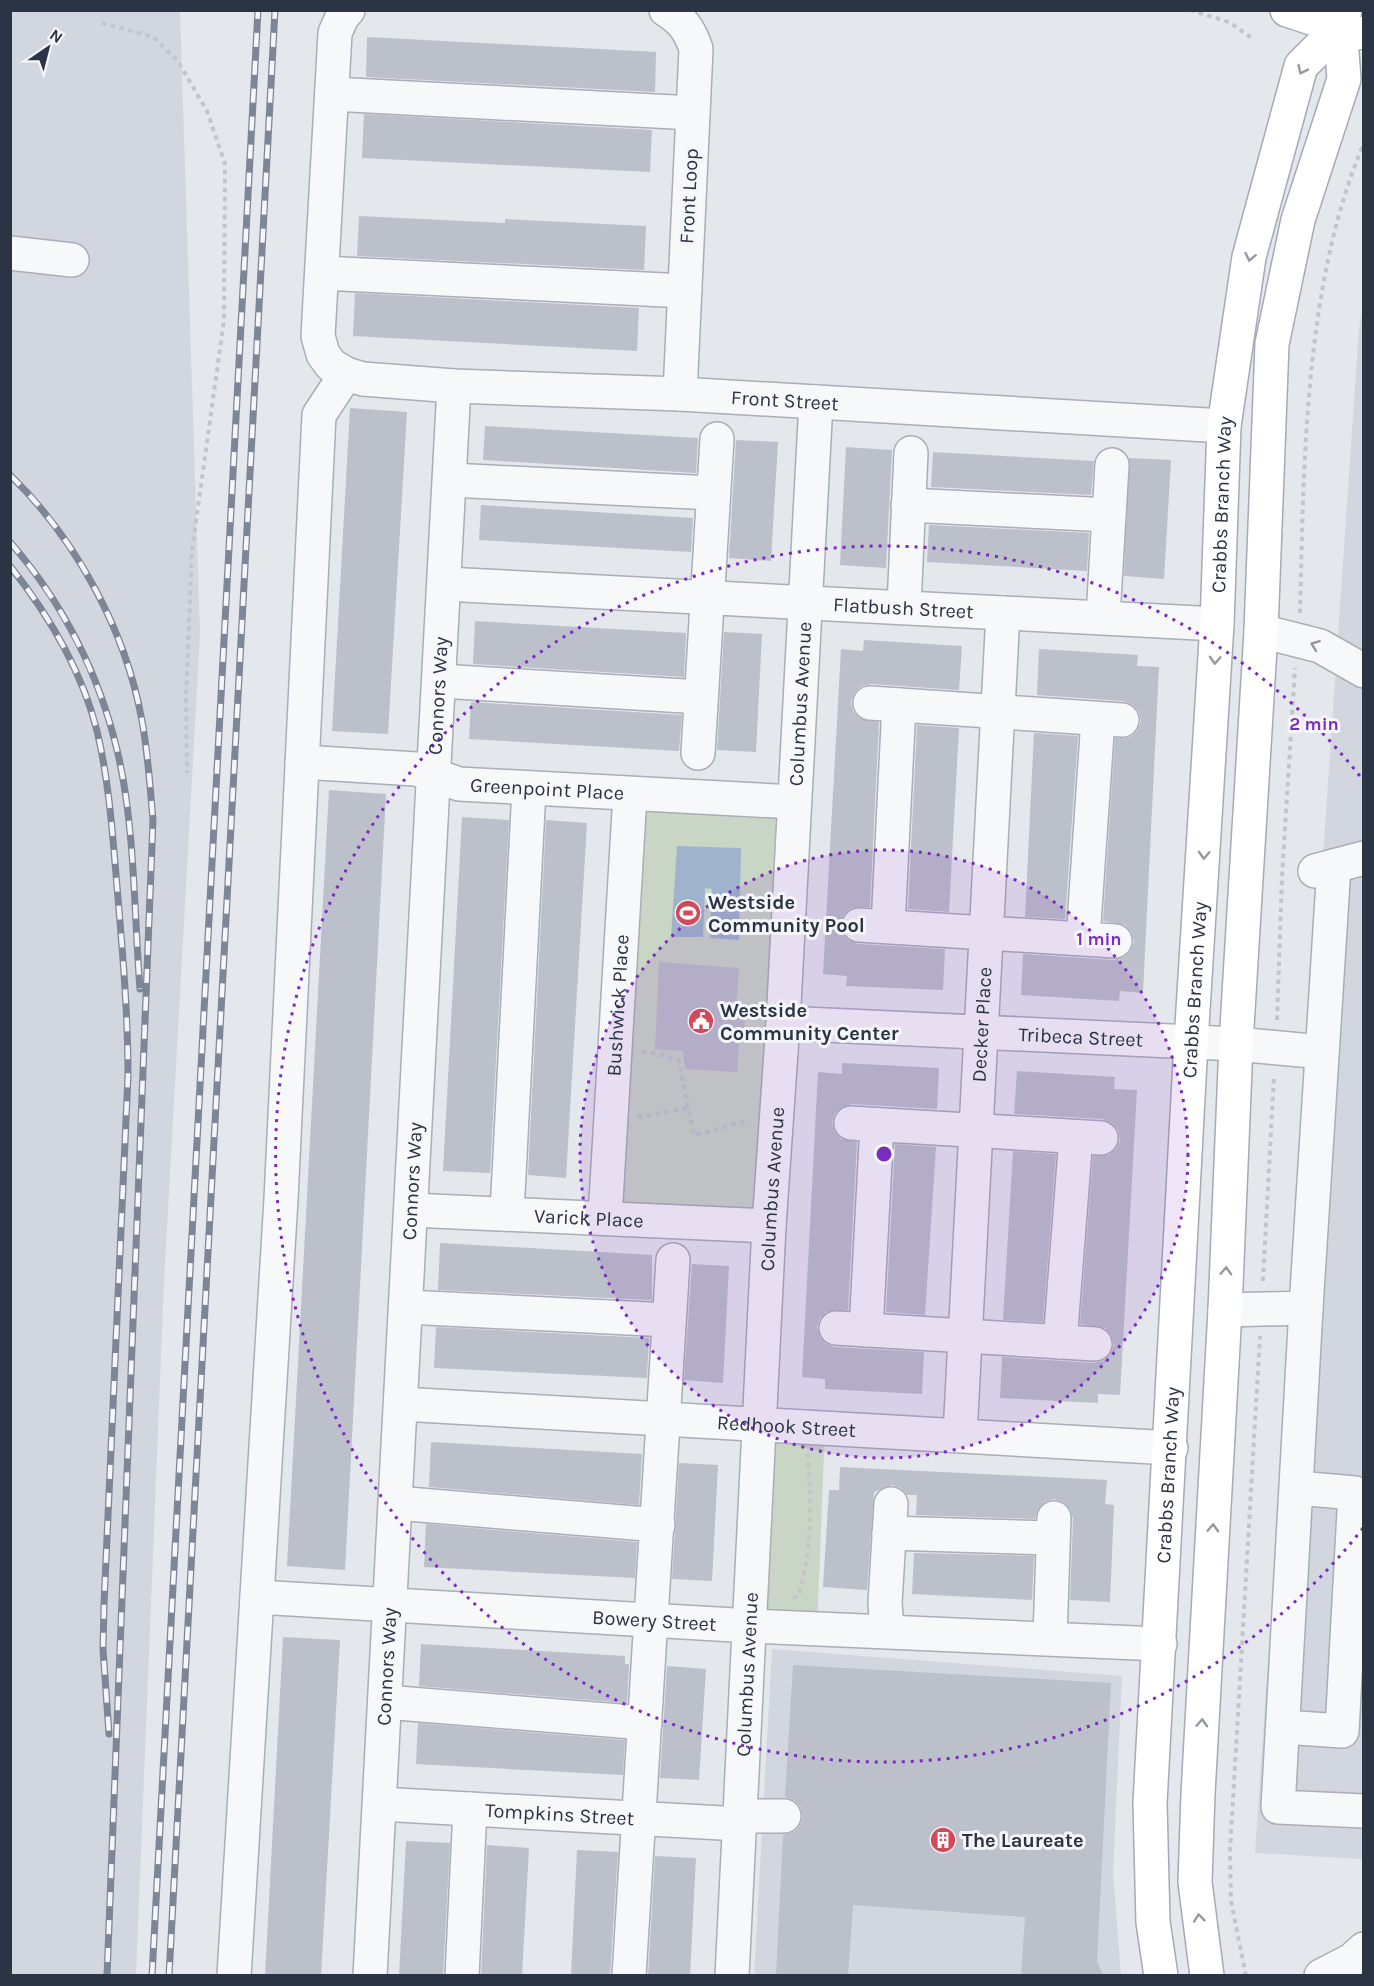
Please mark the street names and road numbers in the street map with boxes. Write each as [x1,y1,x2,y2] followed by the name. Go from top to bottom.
[675,148,703,244] street label: Front Loop
[730,386,840,415] street label: Front Street
[1207,415,1237,593] street label: Crabbs Branch Way
[832,593,975,623] street label: Flatbush Street
[784,621,816,787] street label: Columbus Avenue
[423,636,452,755] street label: Connors Way
[470,773,625,804] street label: Greenpoint Place
[1178,901,1211,1079] street label: Crabbs Branch Way
[602,934,633,1077] street label: Bushwick Place
[967,966,996,1083] street label: Decker Place
[1018,1022,1144,1051] street label: Tribeca Street
[755,1106,789,1272] street label: Columbus Avenue
[397,1121,427,1241] street label: Connors Way
[534,1204,644,1232] street label: Varick Place
[1151,1386,1184,1564] street label: Crabbs Branch Way
[716,1411,857,1442] street label: Redhook Street
[731,1592,762,1757] street label: Columbus Avenue
[592,1605,718,1635] street label: Bowery Street
[372,1607,401,1726] street label: Connors Way
[485,1798,635,1830] street label: Tompkins Street

